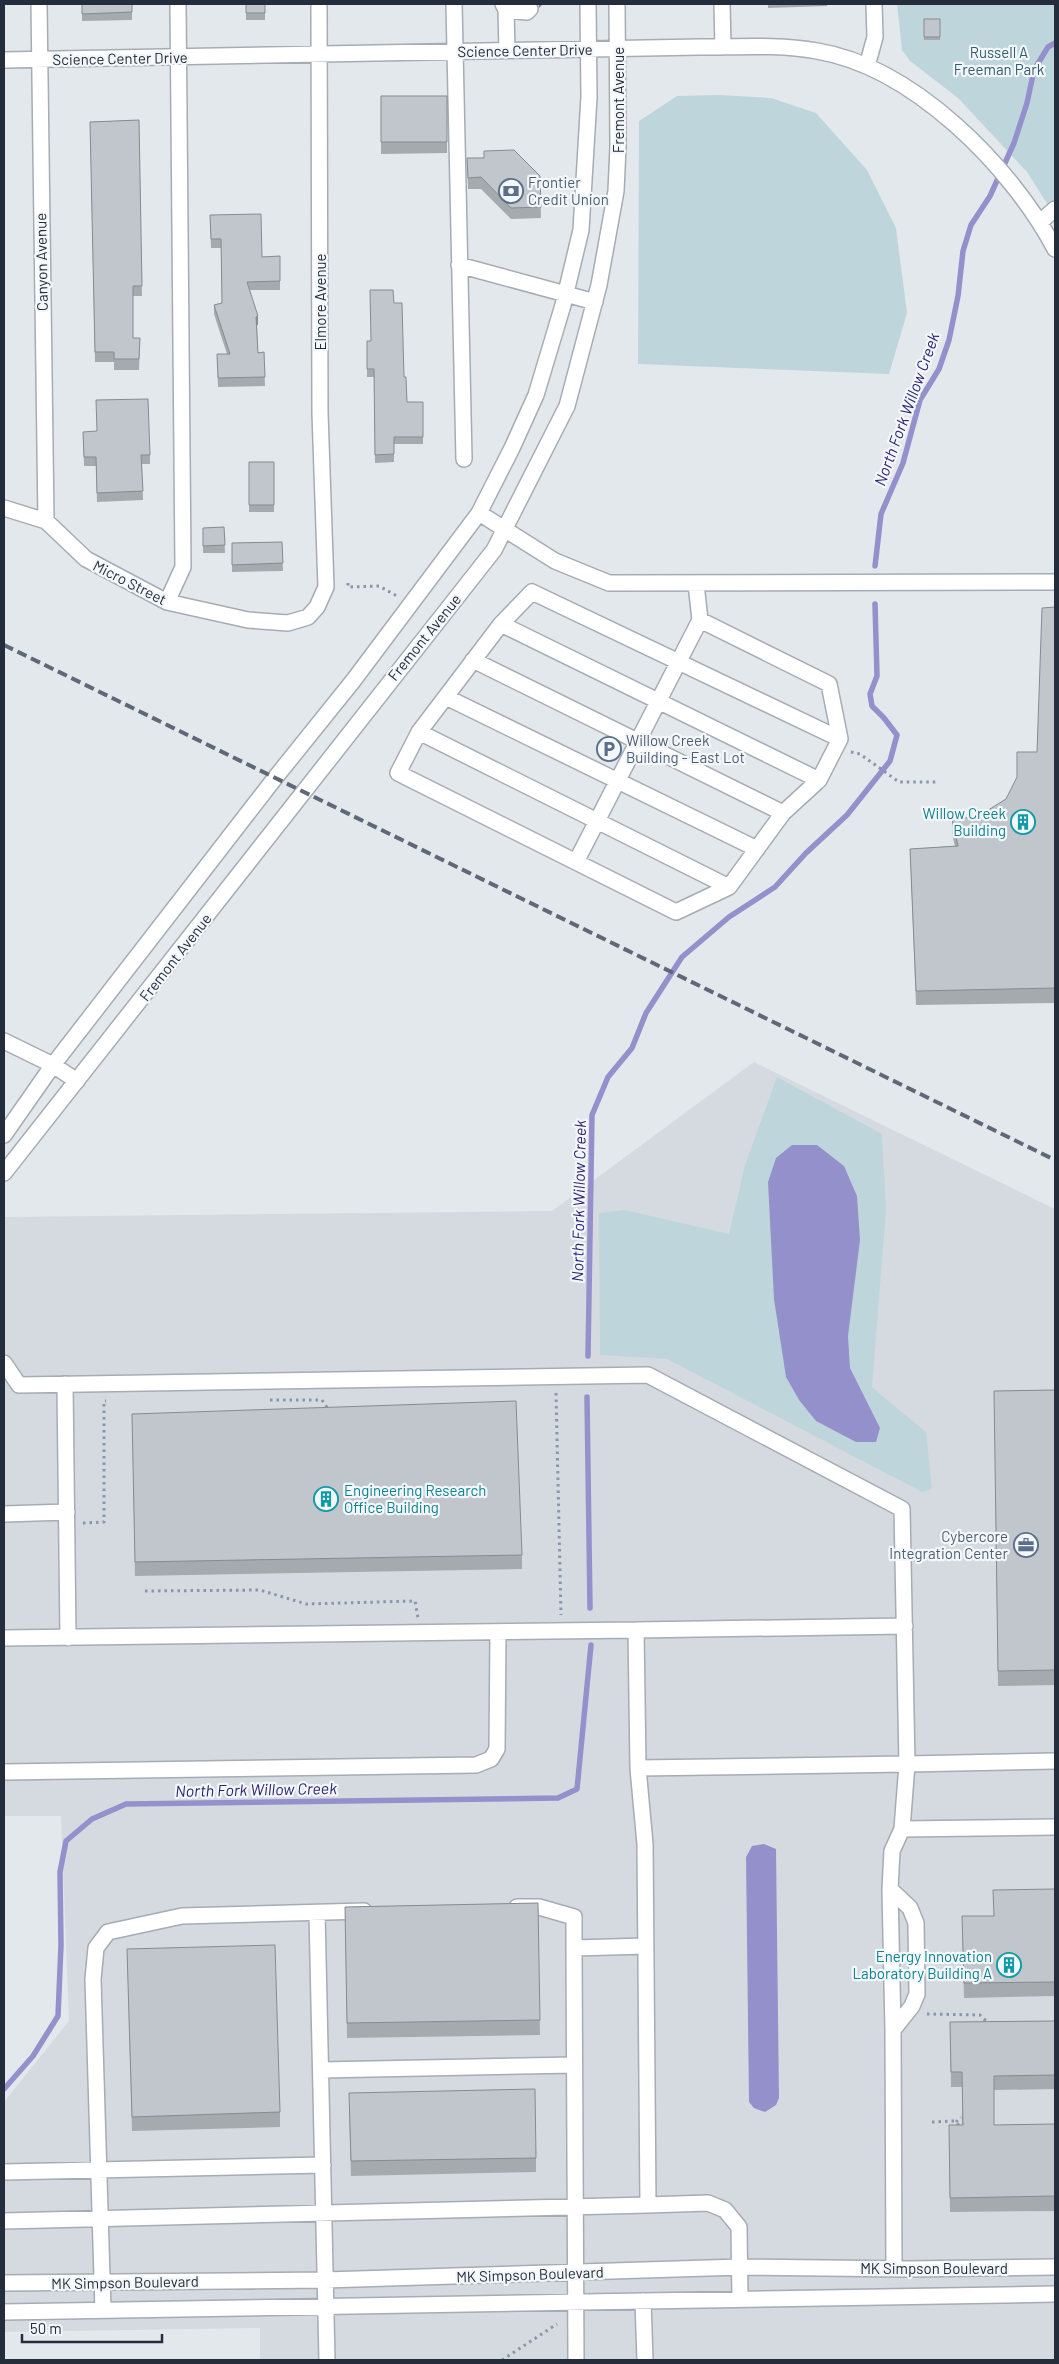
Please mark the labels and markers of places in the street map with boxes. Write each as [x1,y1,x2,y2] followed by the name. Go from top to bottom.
[528,173,609,208] place label: Frontier Credit Union
[498,178,524,204] bank icon: Frontier Credit Union
[626,731,745,766] place label: Willow Creek Building - East Lot
[596,736,622,762] parking icon: Willow Creek Building - East Lot
[922,804,1006,839] place label: Willow Creek Building
[1010,809,1036,835] building icon: Willow Creek Building
[344,1481,486,1516] place label: Engineering Research Office Building
[313,1486,339,1512] building icon: Engineering Research Office Building
[889,1527,1009,1562] place label: Cybercore Integration Center
[1013,1532,1039,1558] office icon: Cybercore Integration Center
[853,1947,992,1982] place label: Energy Innovation Laboratory Building A
[996,1952,1022,1978] building icon: Energy Innovation Laboratory Building A

